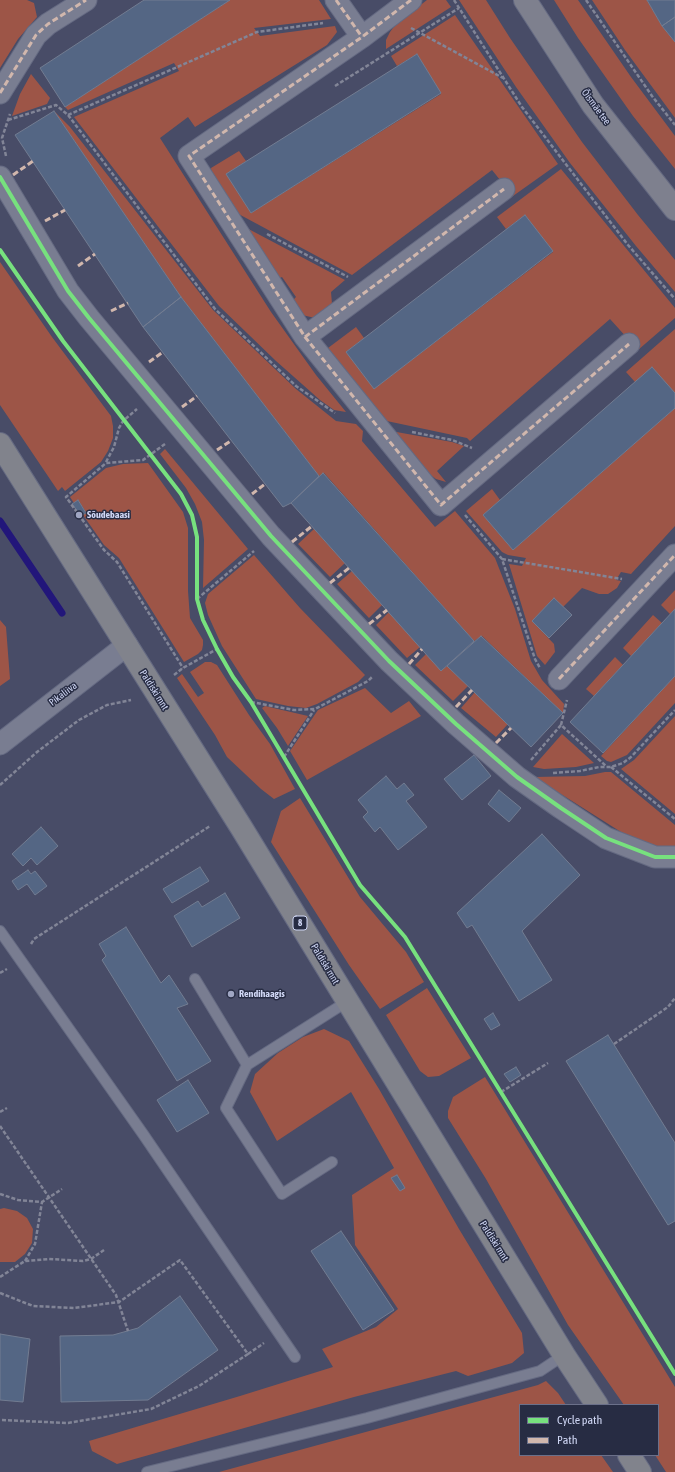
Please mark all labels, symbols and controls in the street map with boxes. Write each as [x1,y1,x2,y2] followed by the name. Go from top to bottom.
[579,87,613,127] street label: Õismäe tee
[87,509,130,521] place label: Sõudebaasi
[74,510,84,520] marker: Sõudebaasi
[137,668,171,712] street label: Paldiski mnt
[47,680,79,708] street label: Pikaliiva
[293,916,307,930] road number: 8
[308,942,342,986] street label: Paldiski mnt
[239,988,285,1000] place label: Rendihaagis
[226,989,236,999] marker: Rendihaagis
[477,1219,511,1263] street label: Paldiski mnt
[519,1404,659,1456] legend
[557,1413,602,1427] text: Cycle path
[557,1433,578,1447] text: Path

